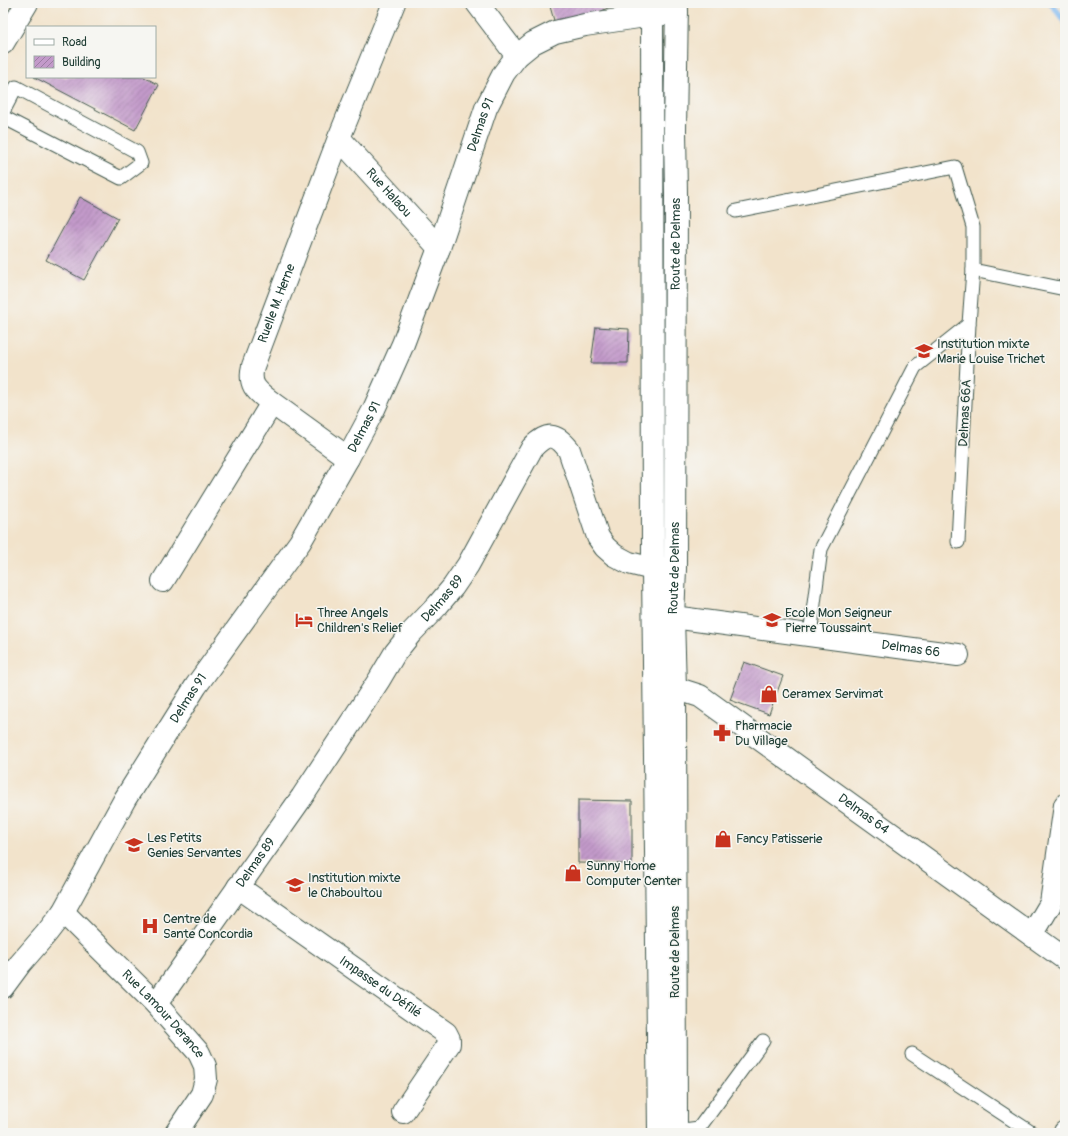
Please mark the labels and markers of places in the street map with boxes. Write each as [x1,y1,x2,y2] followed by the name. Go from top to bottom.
[937,336,1046,367] place label: Institution mixte Marie Louise Trichet
[914,341,934,361] school or university icon: Institution mixte Marie Louise Trichet
[317,605,404,636] place label: Three Angels Children's Relief
[785,605,892,636] place label: Ecole Mon Seigneur Pierre Toussaint
[294,610,314,630] hotel icon: Three Angels Children's Relief
[762,610,782,630] school or university icon: Ecole Mon Seigneur Pierre Toussaint
[759,684,779,704] shop icon: Ceramex Servimat
[782,686,884,702] place label: Ceramex Servimat
[735,718,792,749] place label: Pharmacie Du Village
[712,723,732,743] pharmacy icon: Pharmacie Du Village
[713,829,733,849] shop icon: Fancy Patisserie
[147,830,241,861] place label: Les Petits Genies Servantes
[736,831,823,847] place label: Fancy Patisserie
[124,835,144,855] school or university icon: Les Petits Genies Servantes
[586,858,682,889] place label: Sunny Home Computer Center
[563,863,583,883] shop icon: Sunny Home Computer Center
[308,870,401,901] place label: Institution mixte le Chaboultou
[285,875,305,895] school or university icon: Institution mixte le Chaboultou
[163,911,253,942] place label: Centre de Sante Concordia
[140,916,160,936] hospital icon: Centre de Sante Concordia

